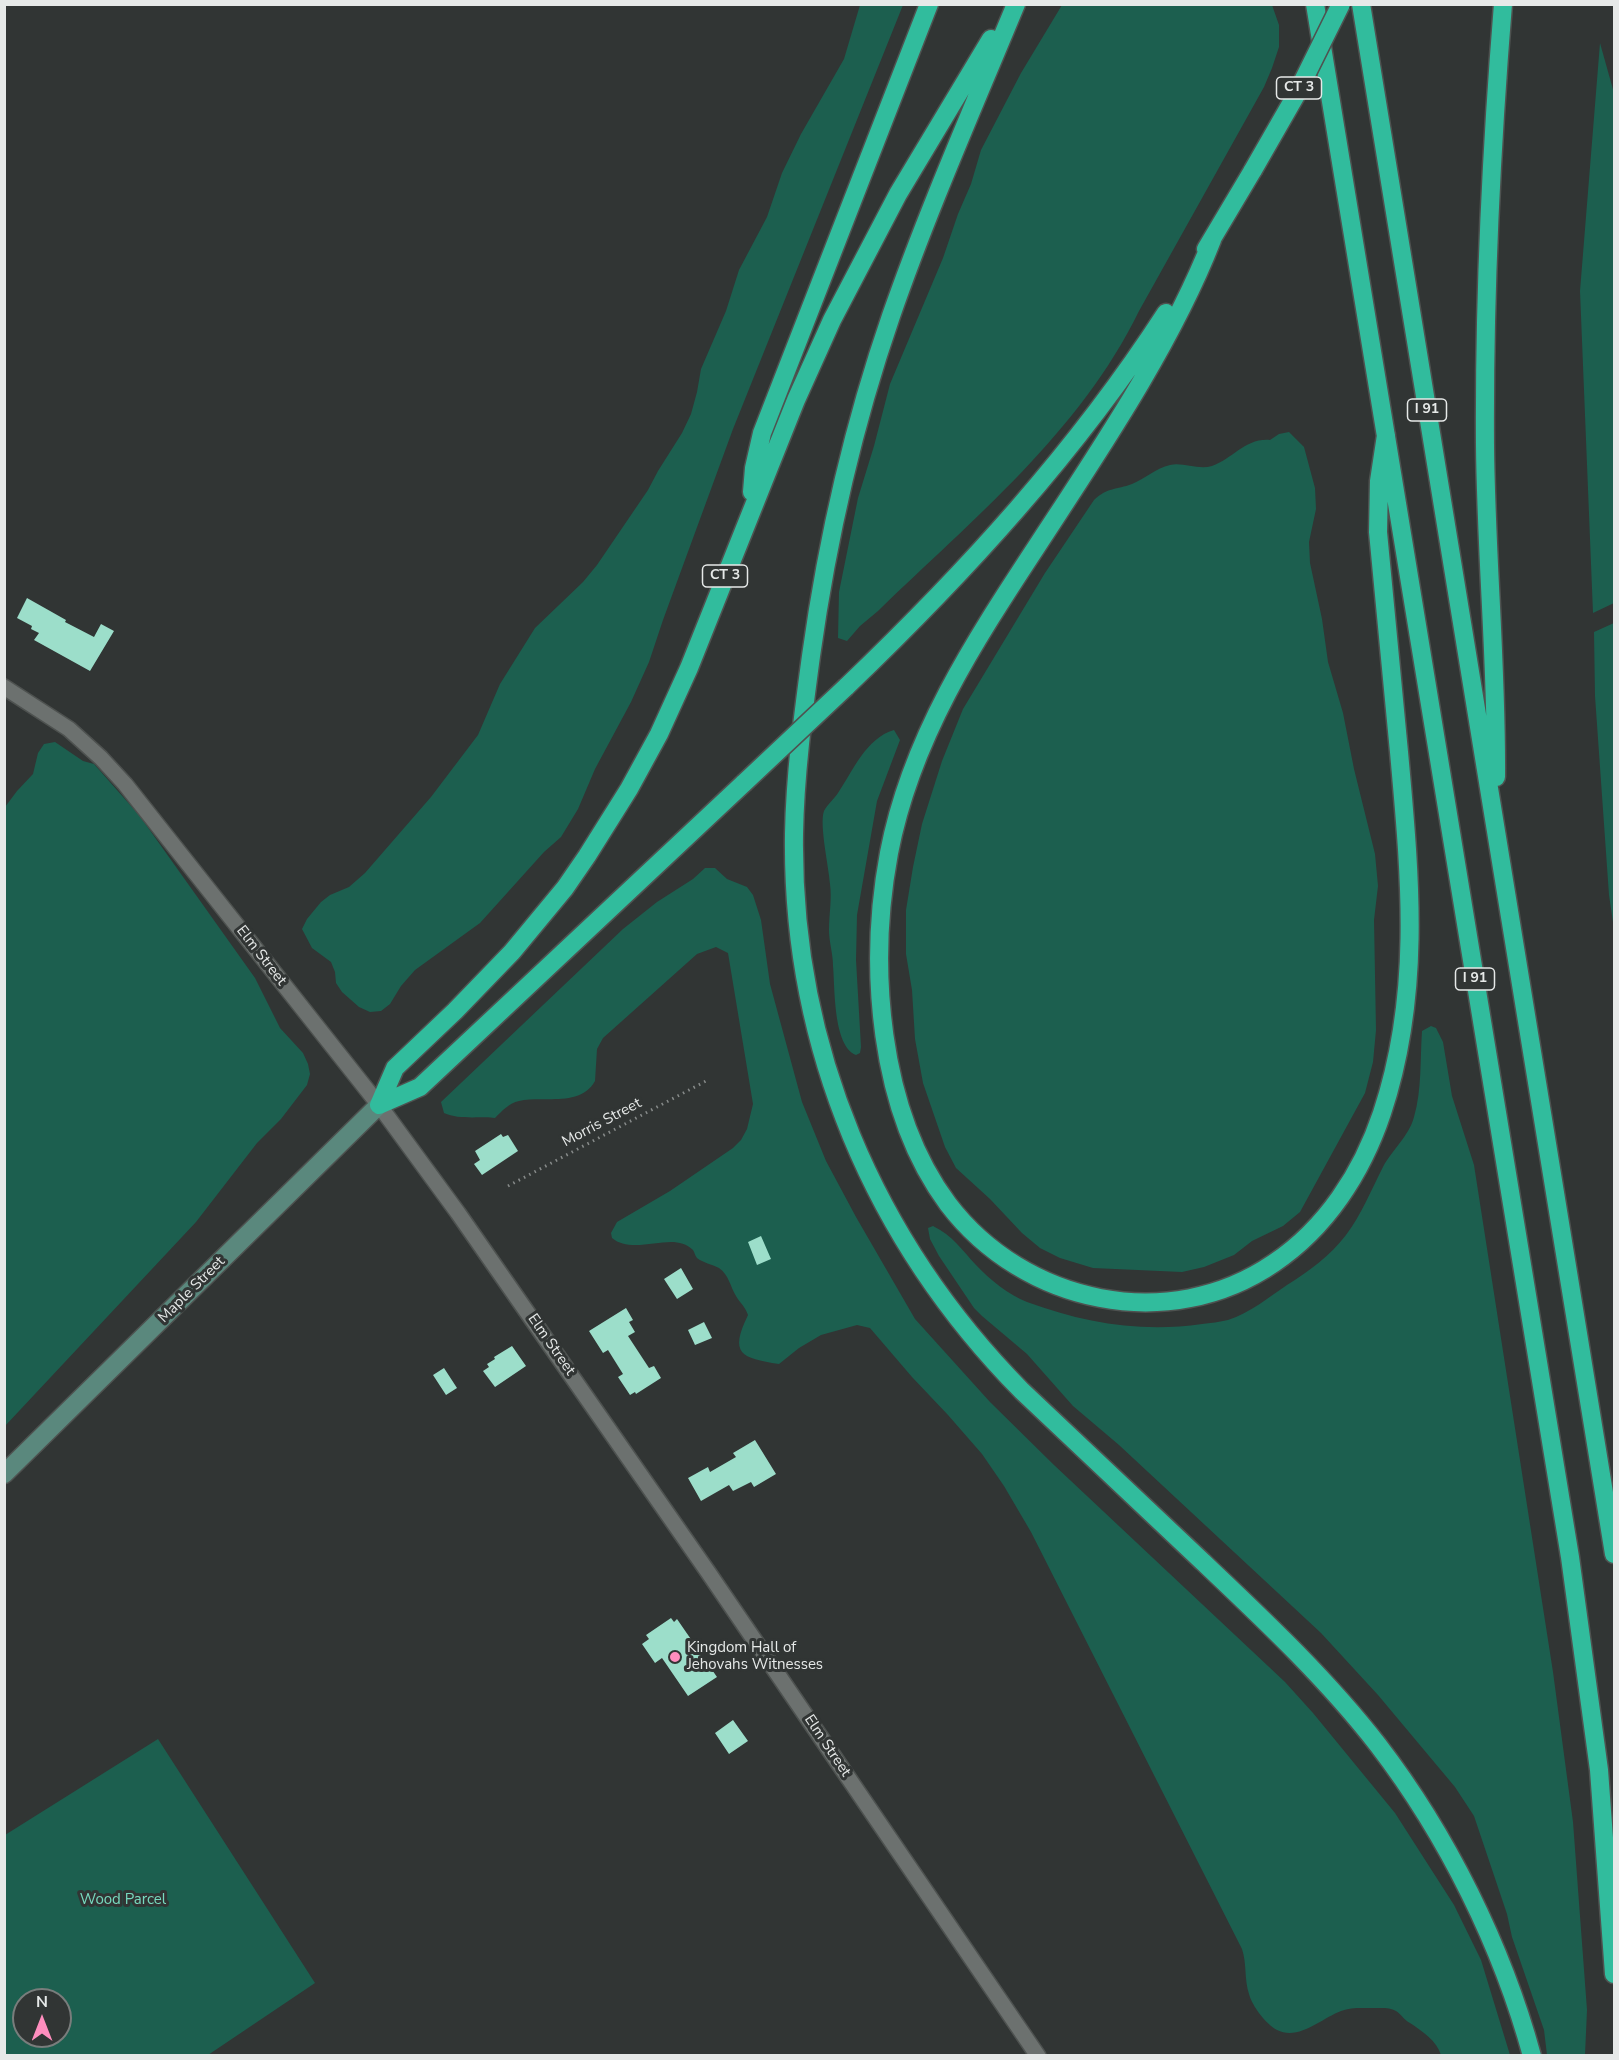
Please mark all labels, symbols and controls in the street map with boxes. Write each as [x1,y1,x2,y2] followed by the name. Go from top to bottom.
[1276,77,1322,99] road number: CT 3
[1408,399,1446,421] road number: I 91
[702,565,748,587] road number: CT 3
[232,923,290,989] street label: Elm Street
[1456,968,1494,990] road number: I 91
[559,1095,645,1151] street label: Morris Street
[155,1253,229,1327] street label: Maple Street
[523,1311,579,1379] street label: Elm Street
[687,1639,823,1674] place label: Kingdom Hall of Jehovahs Witnesses
[668,1650,682,1664] marker: Kingdom Hall of Jehovahs Witnesses
[800,1712,854,1780] street label: Elm Street
[80,1891,166,1909] park label: Wood Parcel
[12,1988,72,2048] north arrow
[36,1991,48,2013] text: N

